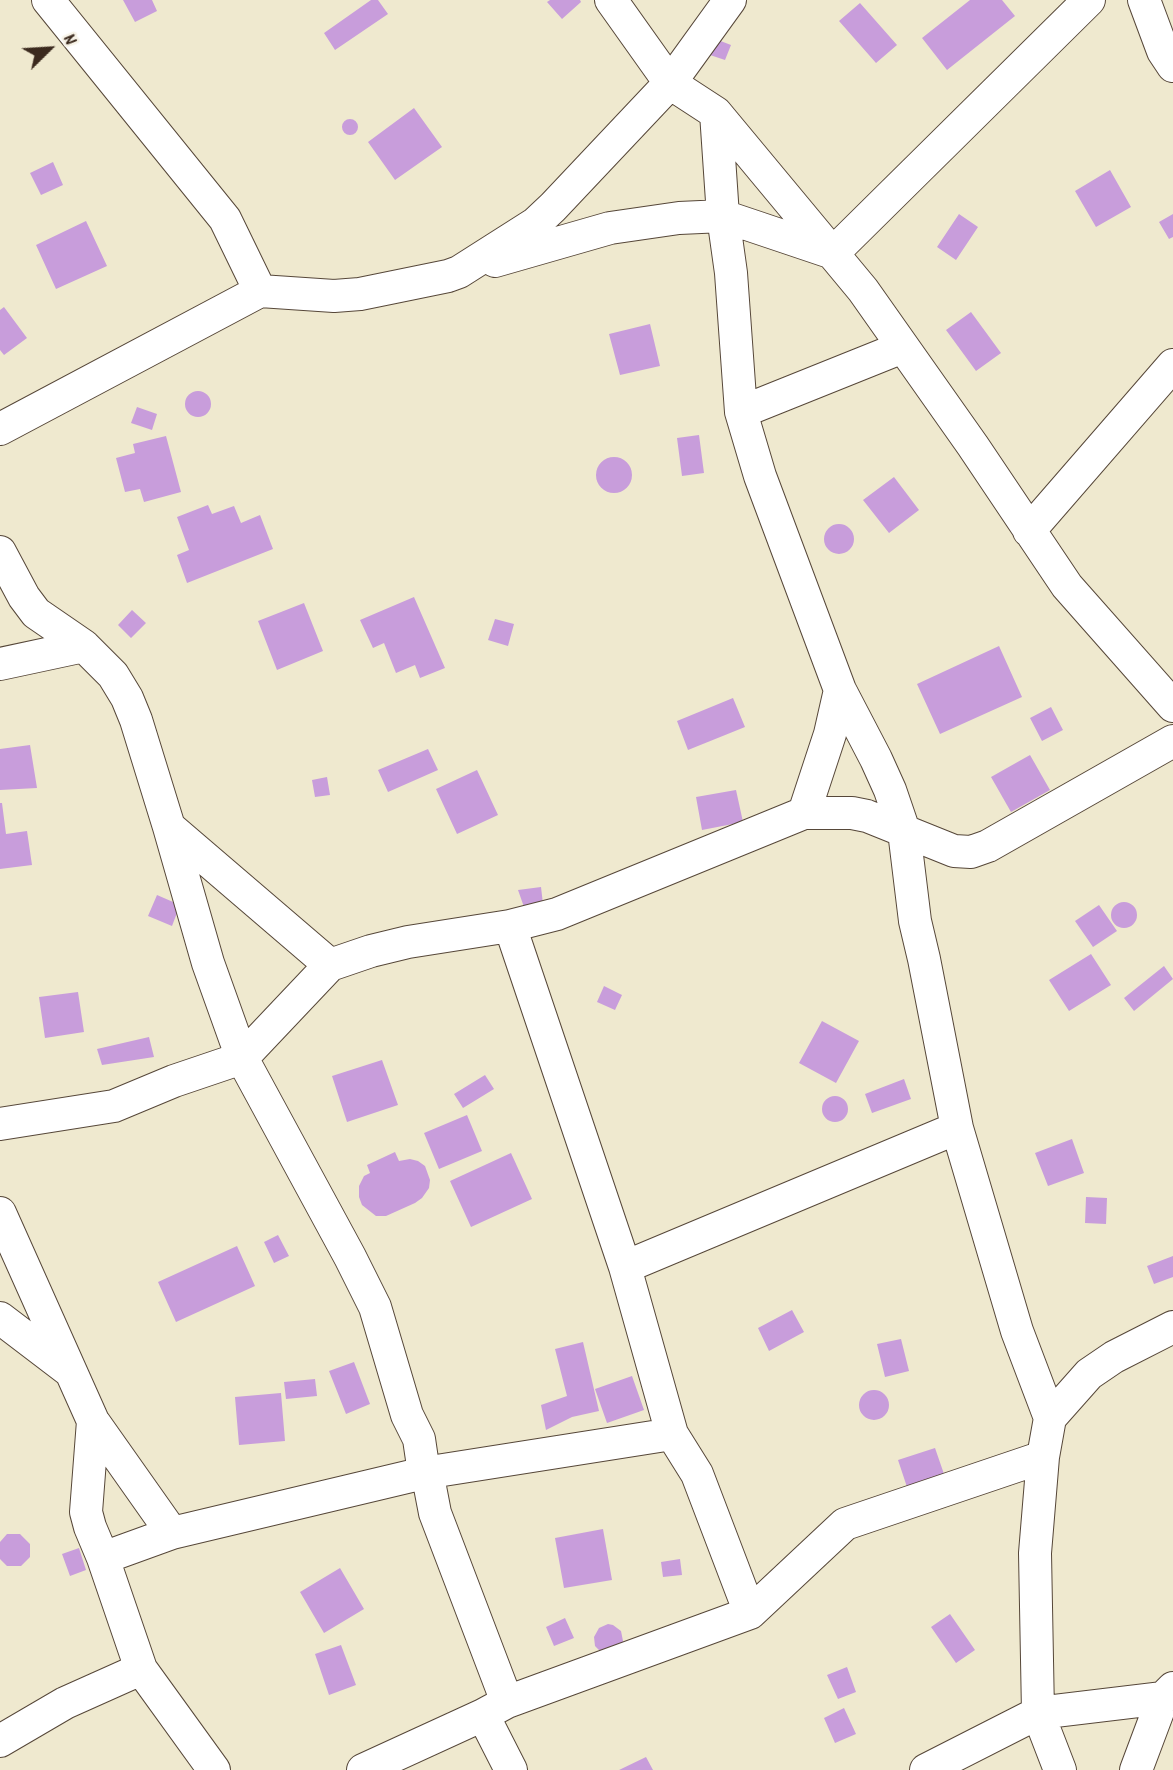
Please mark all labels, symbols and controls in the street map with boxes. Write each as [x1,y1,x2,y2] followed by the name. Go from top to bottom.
[14,14,84,84] north arrow
[54,30,83,50] text: N

